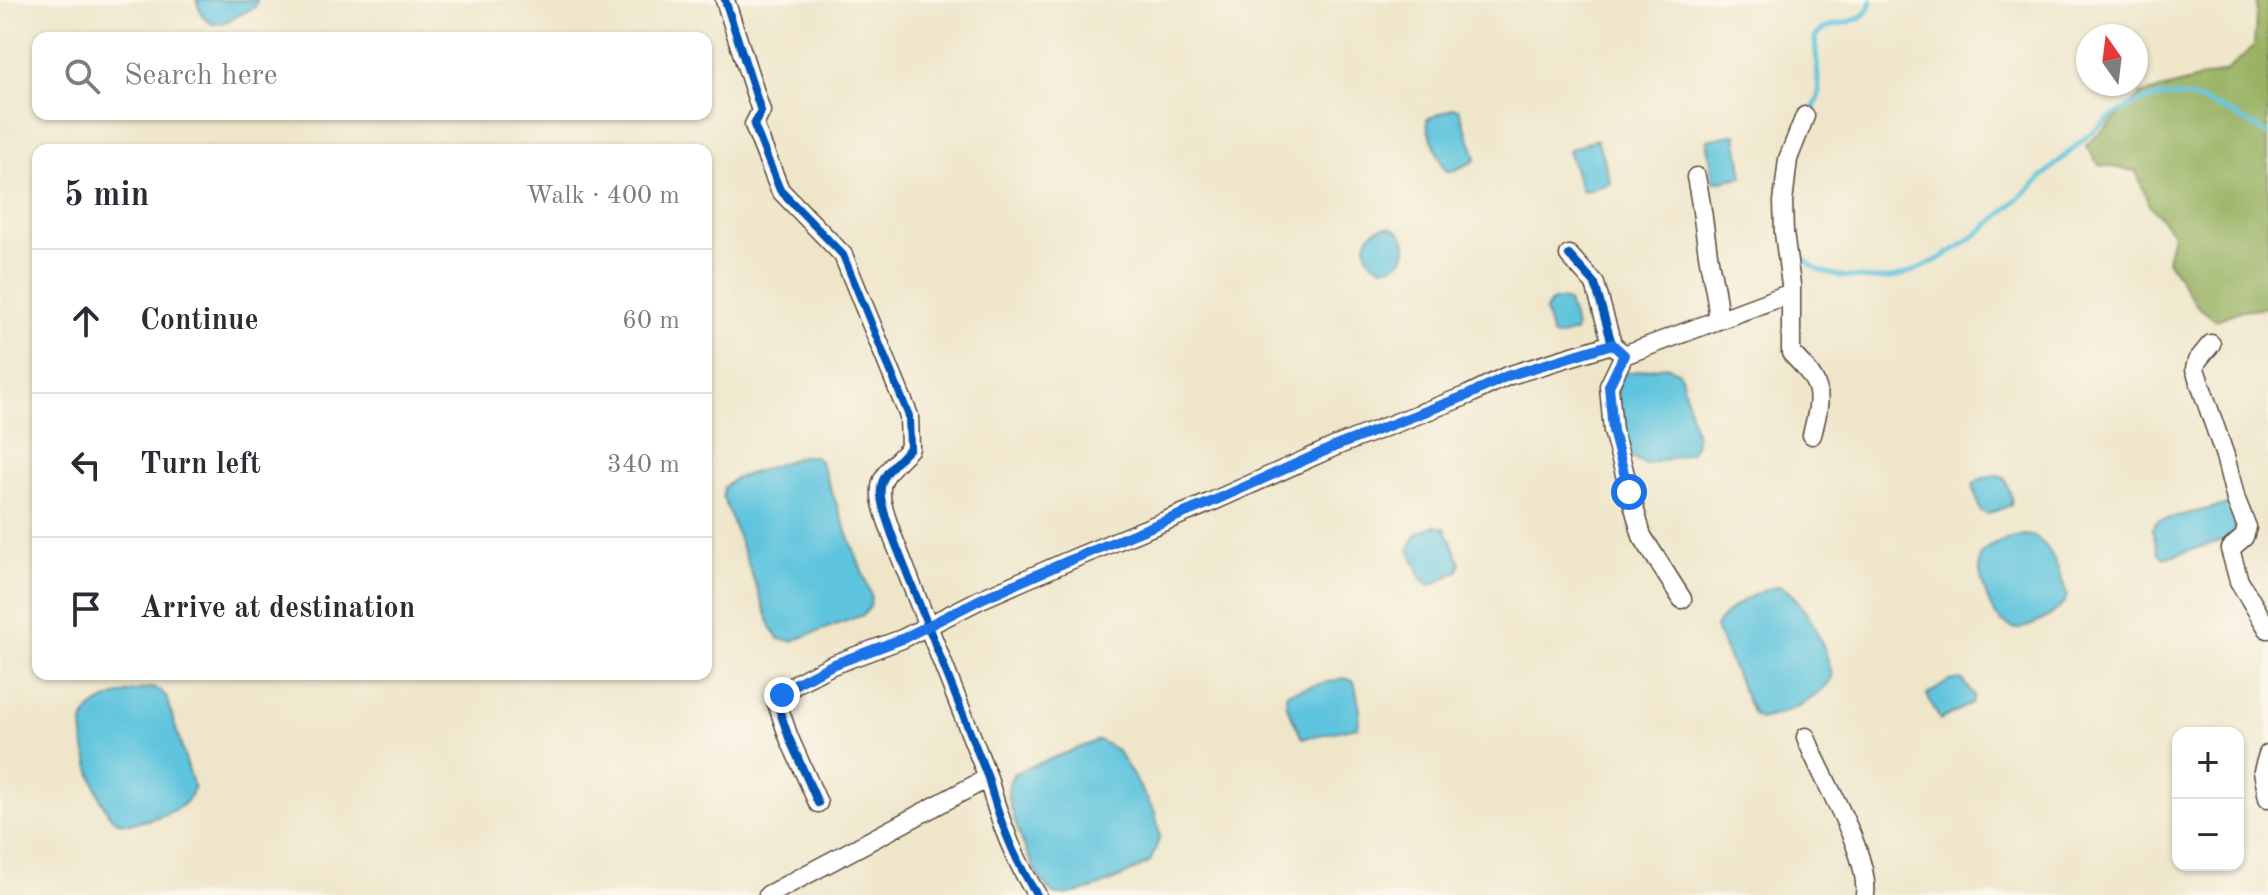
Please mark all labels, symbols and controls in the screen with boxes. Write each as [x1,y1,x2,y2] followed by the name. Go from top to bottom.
[2076,24,2148,96] north arrow
[32,32,712,120] search box
[60,54,104,98] icon: search
[124,61,278,91] text: Search here
[64,179,149,213] text: 5 min
[526,183,680,209] text: Walk · 400 m
[64,299,108,343] icon: ahead
[140,306,259,336] text: Continue
[622,308,680,334] text: 60 m
[64,443,108,487] icon: left
[140,450,261,480] text: Turn left
[607,452,680,478] text: 340 m
[1611,474,1647,510] route start
[64,587,108,631] icon: arrive
[140,594,415,624] text: Arrive at destination
[764,677,800,713] route end
[2172,727,2244,871] map controls
[2172,727,2244,799] button: +
[2172,799,2244,871] button: −

